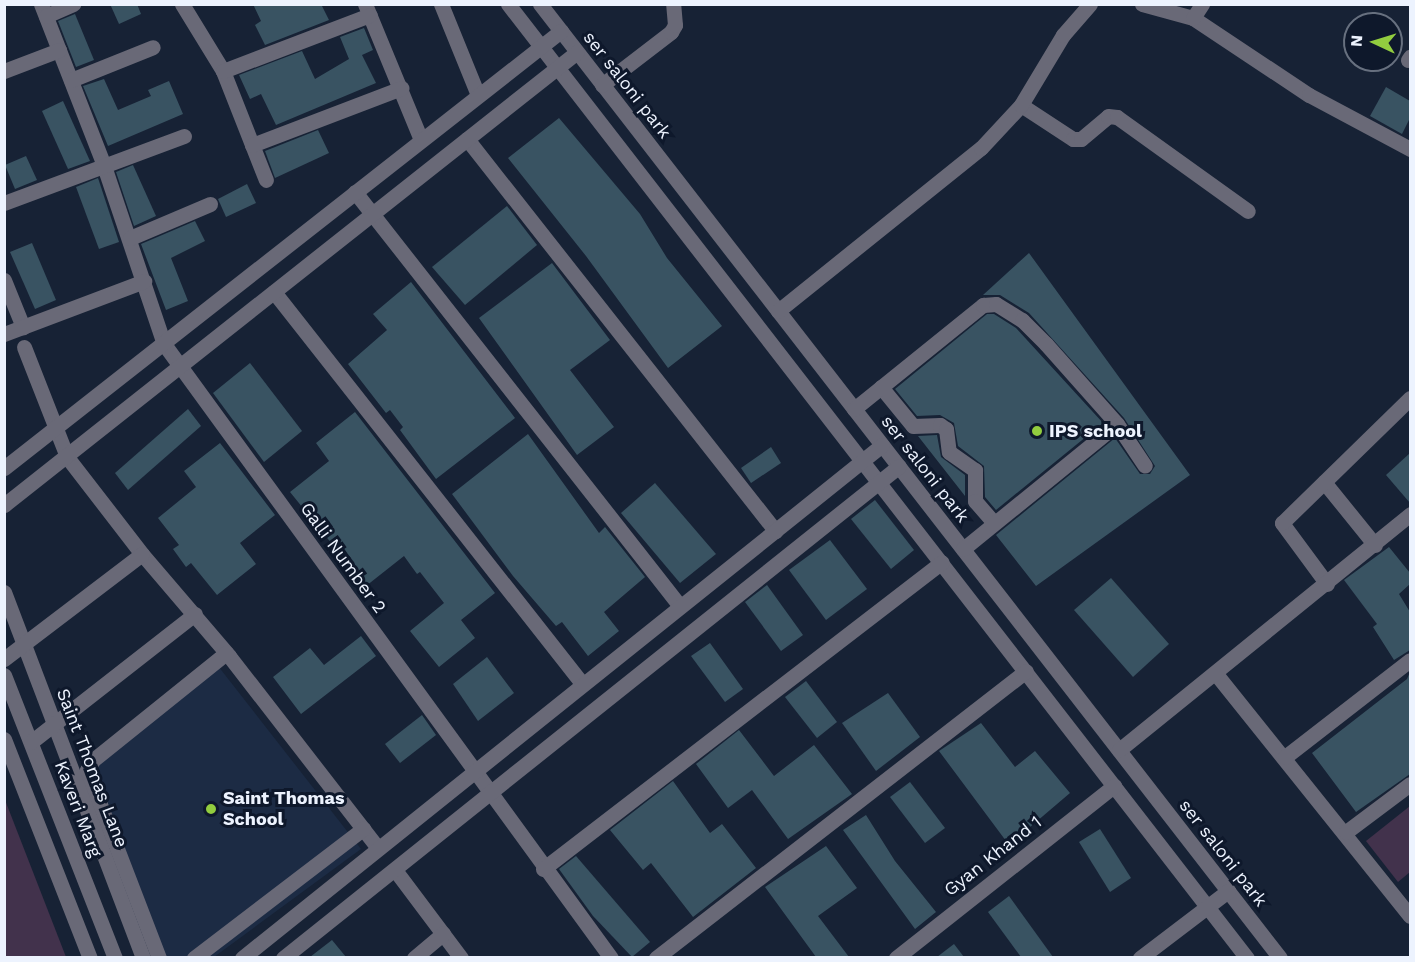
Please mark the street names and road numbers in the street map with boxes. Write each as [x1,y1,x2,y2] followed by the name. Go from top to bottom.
[578,27,676,143] street label: ser saloni park
[876,411,974,527] street label: ser saloni park
[295,498,391,618] street label: Galli Number 2
[52,685,132,851] street label: Saint Thomas Lane
[50,758,106,860] street label: Kaveri Marg
[1174,795,1272,911] street label: ser saloni park
[940,811,1046,901] street label: Gyan Khand 1

